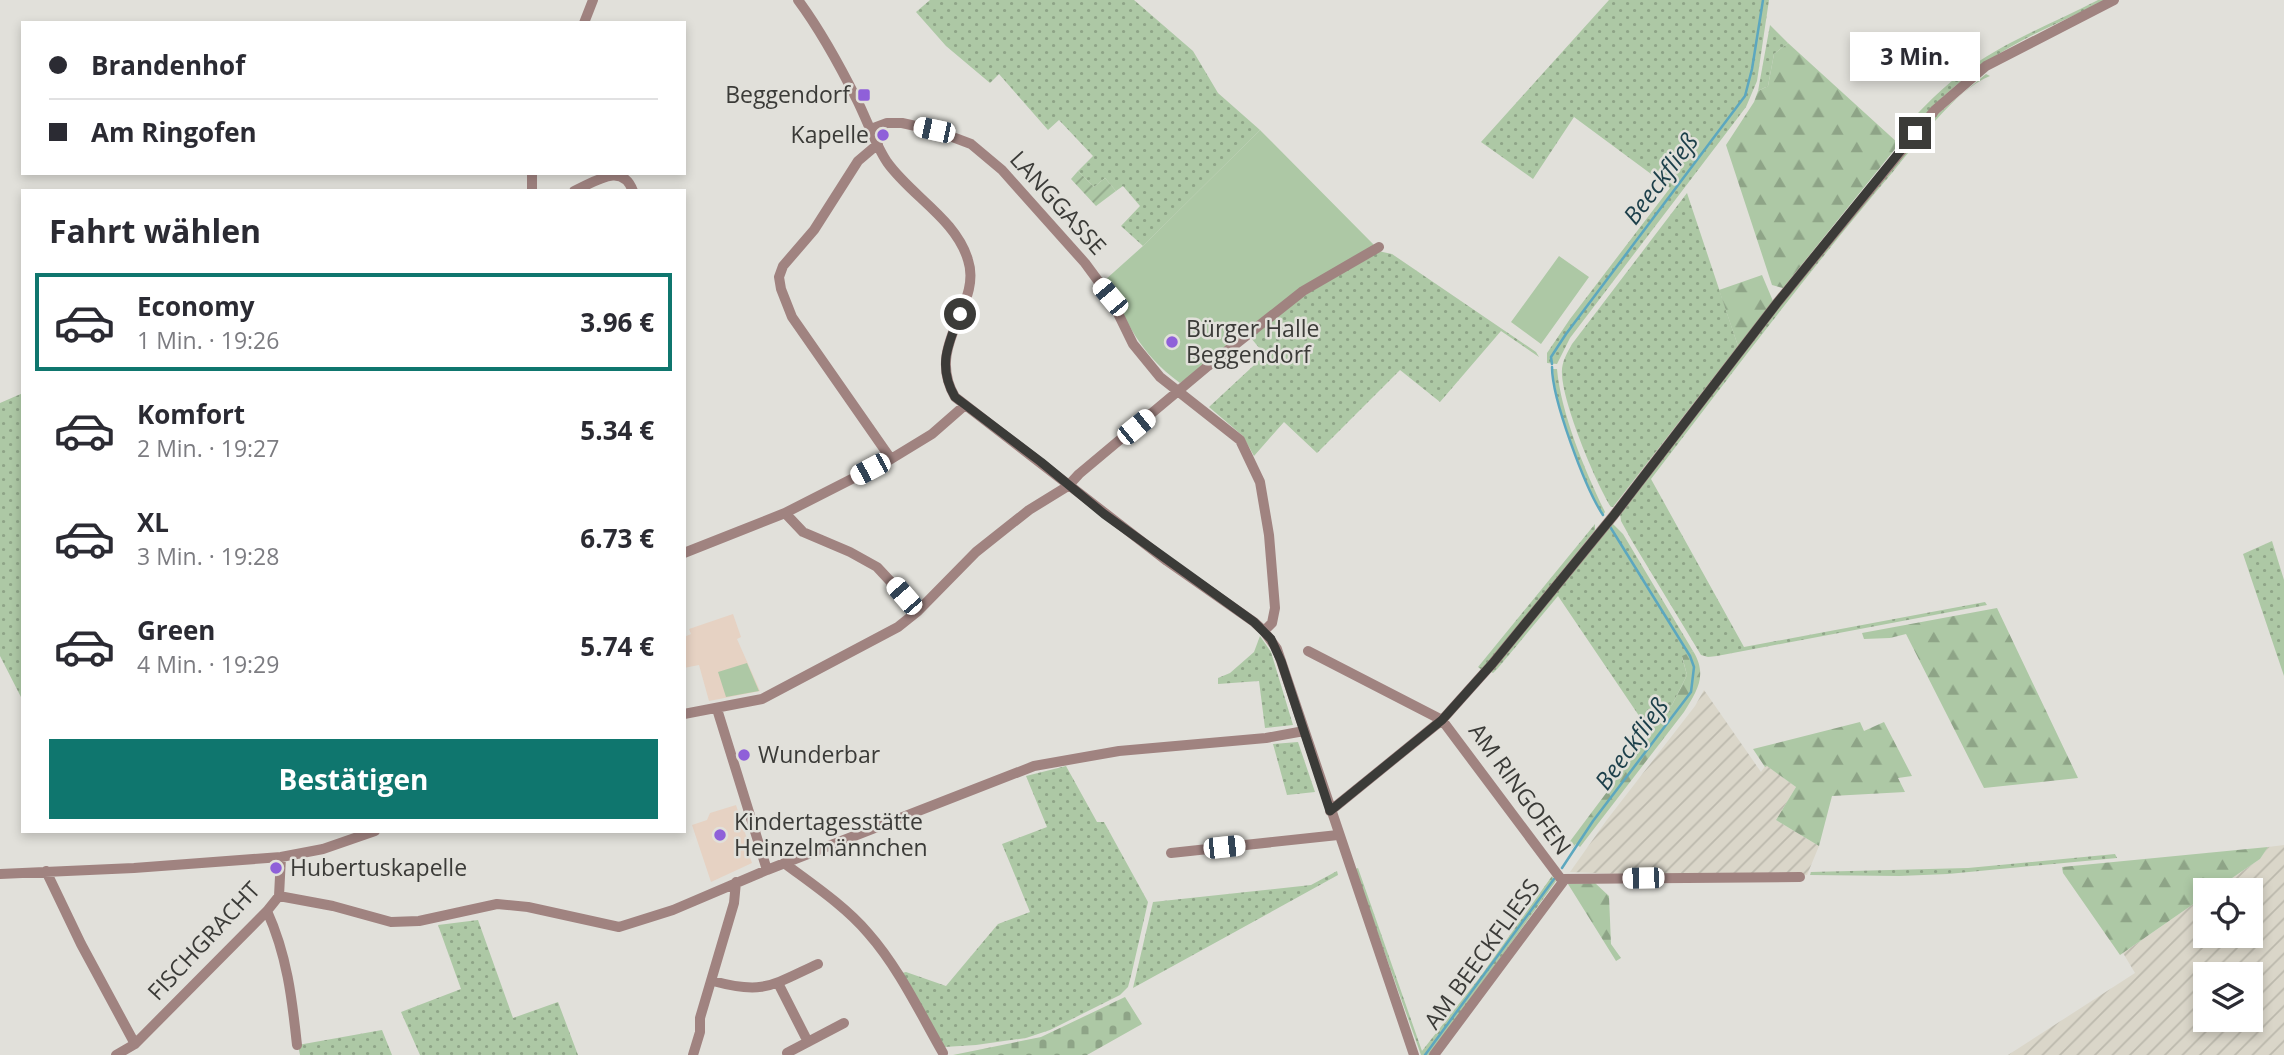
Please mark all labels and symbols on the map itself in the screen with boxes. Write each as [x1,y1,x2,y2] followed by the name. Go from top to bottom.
[1850,32,1980,80] callout: 3 Min.
[725,78,851,110] place label: Beggendorf
[856,87,872,103] marker: Beggendorf
[912,115,957,145] car
[1899,117,1931,149] route end
[791,118,869,150] place label: Kapelle
[1615,126,1705,230] water label: Beeckfließ
[875,127,891,143] marker: Kapelle
[1003,143,1114,261] street label: LANGGASSE
[1089,274,1132,320] car
[944,298,976,330] route start
[1186,312,1319,370] place label: Bürger Halle Beggendorf
[1164,334,1180,350] marker: Bürger Halle Beggendorf
[1114,406,1159,448] car
[847,450,894,488] car
[883,573,926,619] car
[1586,690,1675,796] water label: Beeckfließ
[1462,716,1580,861] street label: AM RINGOFEN
[758,738,881,770] place label: Wunderbar
[736,747,752,763] marker: Wunderbar
[734,805,928,863] place label: Kindertagesstätte Heinzelmännchen
[712,827,728,843] marker: Kindertagesstätte Heinzelmännchen
[1203,834,1246,860] car
[290,851,467,883] place label: Hubertuskapelle
[268,860,284,876] marker: Hubertuskapelle
[1622,867,1665,889] car
[1416,872,1547,1035] street label: AM BEECKFLIESS
[140,874,267,1007] street label: FISCHGRACHT

